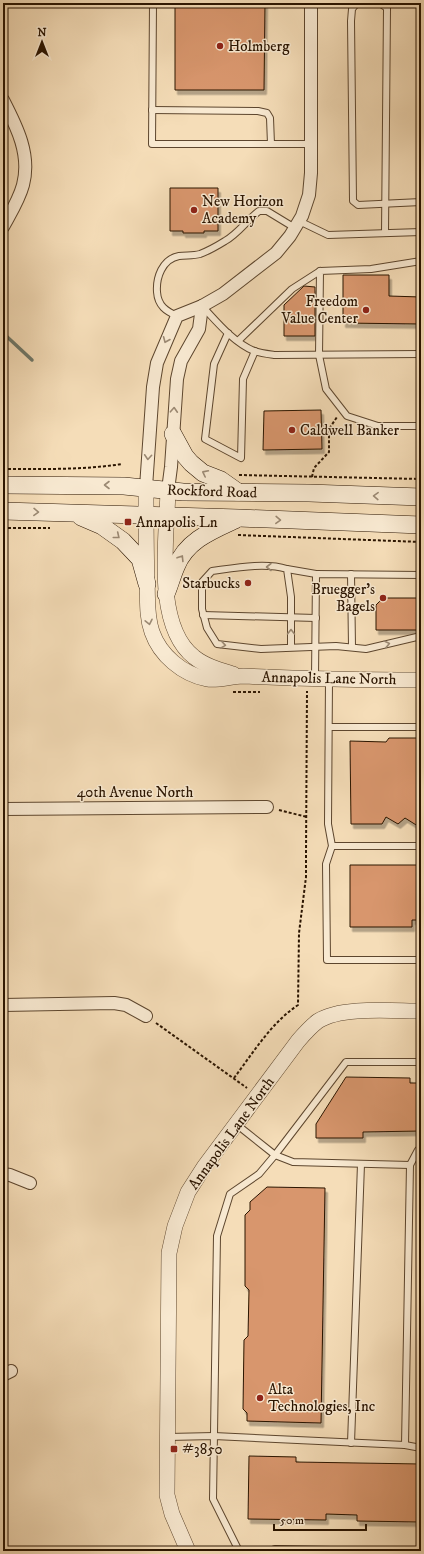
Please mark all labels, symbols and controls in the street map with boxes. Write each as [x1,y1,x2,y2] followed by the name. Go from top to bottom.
[22,22,62,62] north arrow
[37,26,47,40] text: N
[228,37,290,56] place label: Holmberg
[215,41,225,51] marker: Holmberg
[202,192,284,228] place label: New Horizon Academy
[189,205,199,215] marker: New Horizon Academy
[280,292,358,328] place label: Freedom Value Center
[361,305,371,315] marker: Freedom Value Center
[163,337,171,344] one-way arrow
[170,407,179,413] one-way arrow
[300,421,400,440] place label: Caldwell Banker
[287,425,297,435] marker: Caldwell Banker
[144,454,153,460] one-way arrow
[202,470,209,478] one-way arrow
[166,480,258,503] street label: Rockford Road
[104,481,110,489] one-way arrow
[373,492,379,500] one-way arrow
[33,508,39,516] one-way arrow
[136,513,218,532] place label: Annapolis Ln
[275,515,281,524] one-way arrow
[123,517,133,527] marker: Annapolis Ln
[112,532,119,539] one-way arrow
[176,555,184,562] one-way arrow
[266,563,272,571] one-way arrow
[182,574,240,593] place label: Starbucks
[243,578,253,588] marker: Starbucks
[312,580,375,616] place label: Bruegger's Bagels
[378,593,388,603] marker: Bruegger's Bagels
[145,619,153,625] one-way arrow
[287,629,295,635] one-way arrow
[220,640,227,649] one-way arrow
[383,640,390,648] one-way arrow
[261,668,397,689] street label: Annapolis Lane North
[77,783,193,802] street label: 40th Avenue North
[184,1073,279,1193] street label: Annapolis Lane North
[268,1380,376,1416] place label: Alta Technologies, Inc
[255,1393,265,1403] marker: Alta Technologies, Inc
[182,1440,223,1459] place label: #3850
[169,1444,179,1454] marker: #3850
[274,1506,366,1532] scale bar
[280,1513,304,1528] text: 50 m

